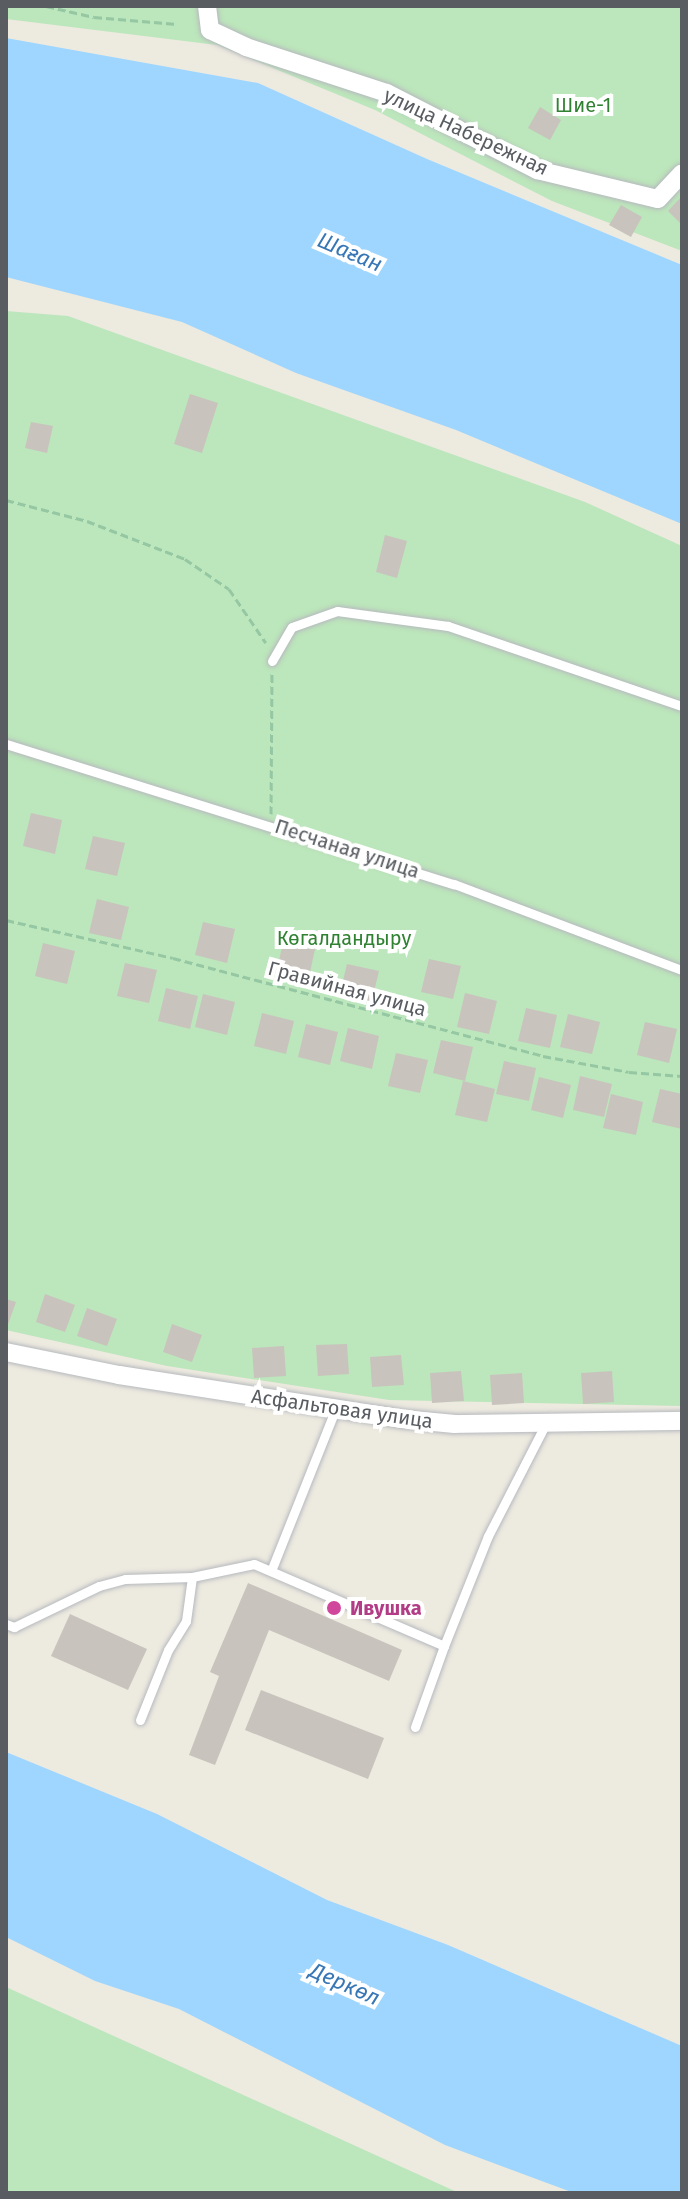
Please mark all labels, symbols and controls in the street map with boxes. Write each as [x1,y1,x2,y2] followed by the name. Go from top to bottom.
[380,83,552,181] street label: улица Набережная
[555,93,611,117] park label: Шие-1
[314,227,386,277] water label: Шаған
[272,814,422,884] street label: Песчаная улица
[277,926,411,950] park label: Көгалдандыру
[265,956,429,1022] street label: Гравийная улица
[250,1384,434,1434] street label: Асфальтовая улица
[350,1596,422,1620] place label: Ивушка
[325,1599,343,1617] marker: Ивушка
[306,1957,384,2011] water label: Деркөл

